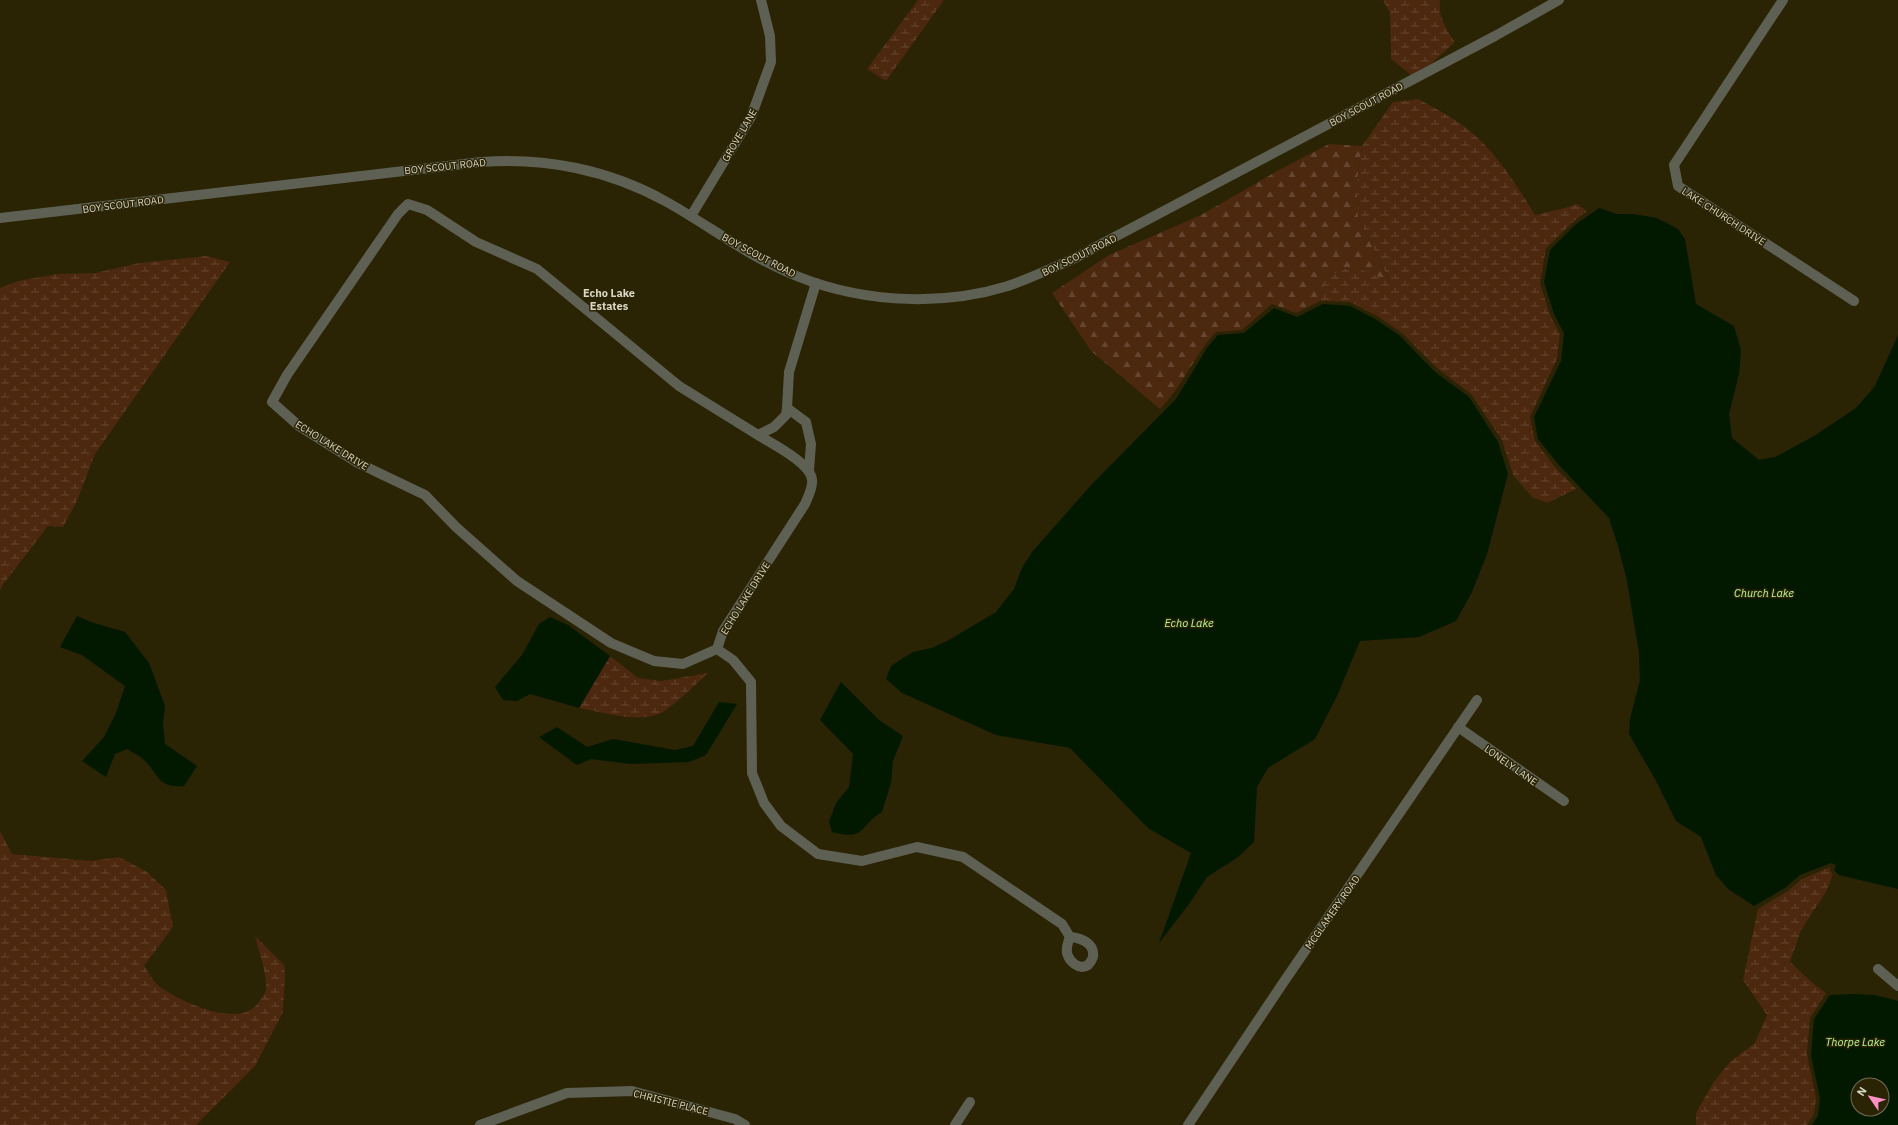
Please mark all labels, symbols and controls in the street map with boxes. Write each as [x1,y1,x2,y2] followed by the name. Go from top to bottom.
[1327,79,1406,129] street label: BOY SCOUT ROAD
[719,106,760,164] street label: GROVE LANE
[404,156,487,177] street label: BOY SCOUT ROAD
[1679,185,1768,248] street label: LAKE CHURCH DRIVE
[82,193,165,216] street label: BOY SCOUT ROAD
[720,231,798,281] street label: BOY SCOUT ROAD
[1040,232,1119,279] street label: BOY SCOUT ROAD
[583,286,635,313] district label: Echo Lake Estates
[293,418,371,473] street label: ECHO LAKE DRIVE
[718,559,773,637] street label: ECHO LAKE DRIVE
[1734,586,1794,600] water label: Church Lake
[1164,616,1214,630] water label: Echo Lake
[1482,742,1540,789] street label: LONELY LANE
[1302,873,1363,952] street label: MCGLAMERY ROAD
[1825,1035,1885,1049] water label: Thorpe Lake
[1850,1077,1890,1117] north arrow
[1854,1084,1870,1099] text: N
[632,1087,710,1118] street label: CHRISTIE PLACE

